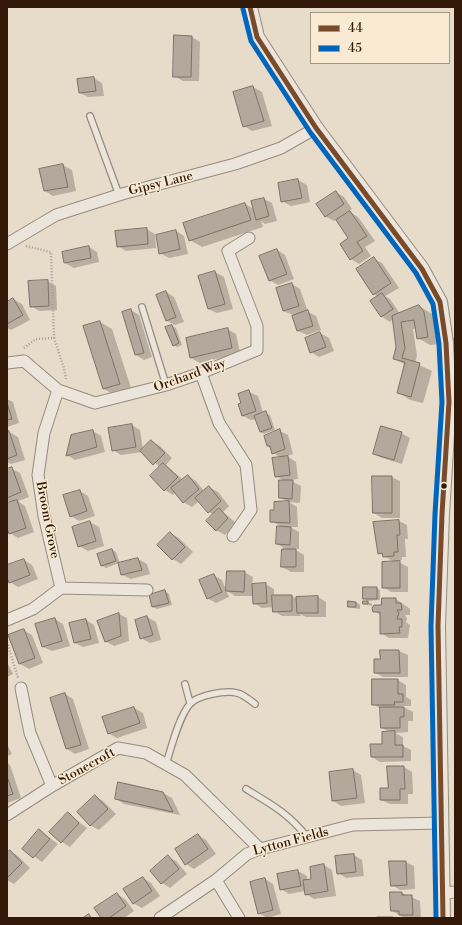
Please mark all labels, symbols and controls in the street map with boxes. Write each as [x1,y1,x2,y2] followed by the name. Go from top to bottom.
[310,12,450,64] legend
[348,21,363,36] text: 44
[348,41,362,56] text: 45
[127,168,195,200] street label: Gipsy Lane
[152,356,228,396] street label: Orchard Way
[32,480,62,560] street label: Broom Grove
[439,481,449,491] unlabelled marker
[56,745,118,789] street label: Stonecroft
[252,824,330,860] street label: Lytton Fields

